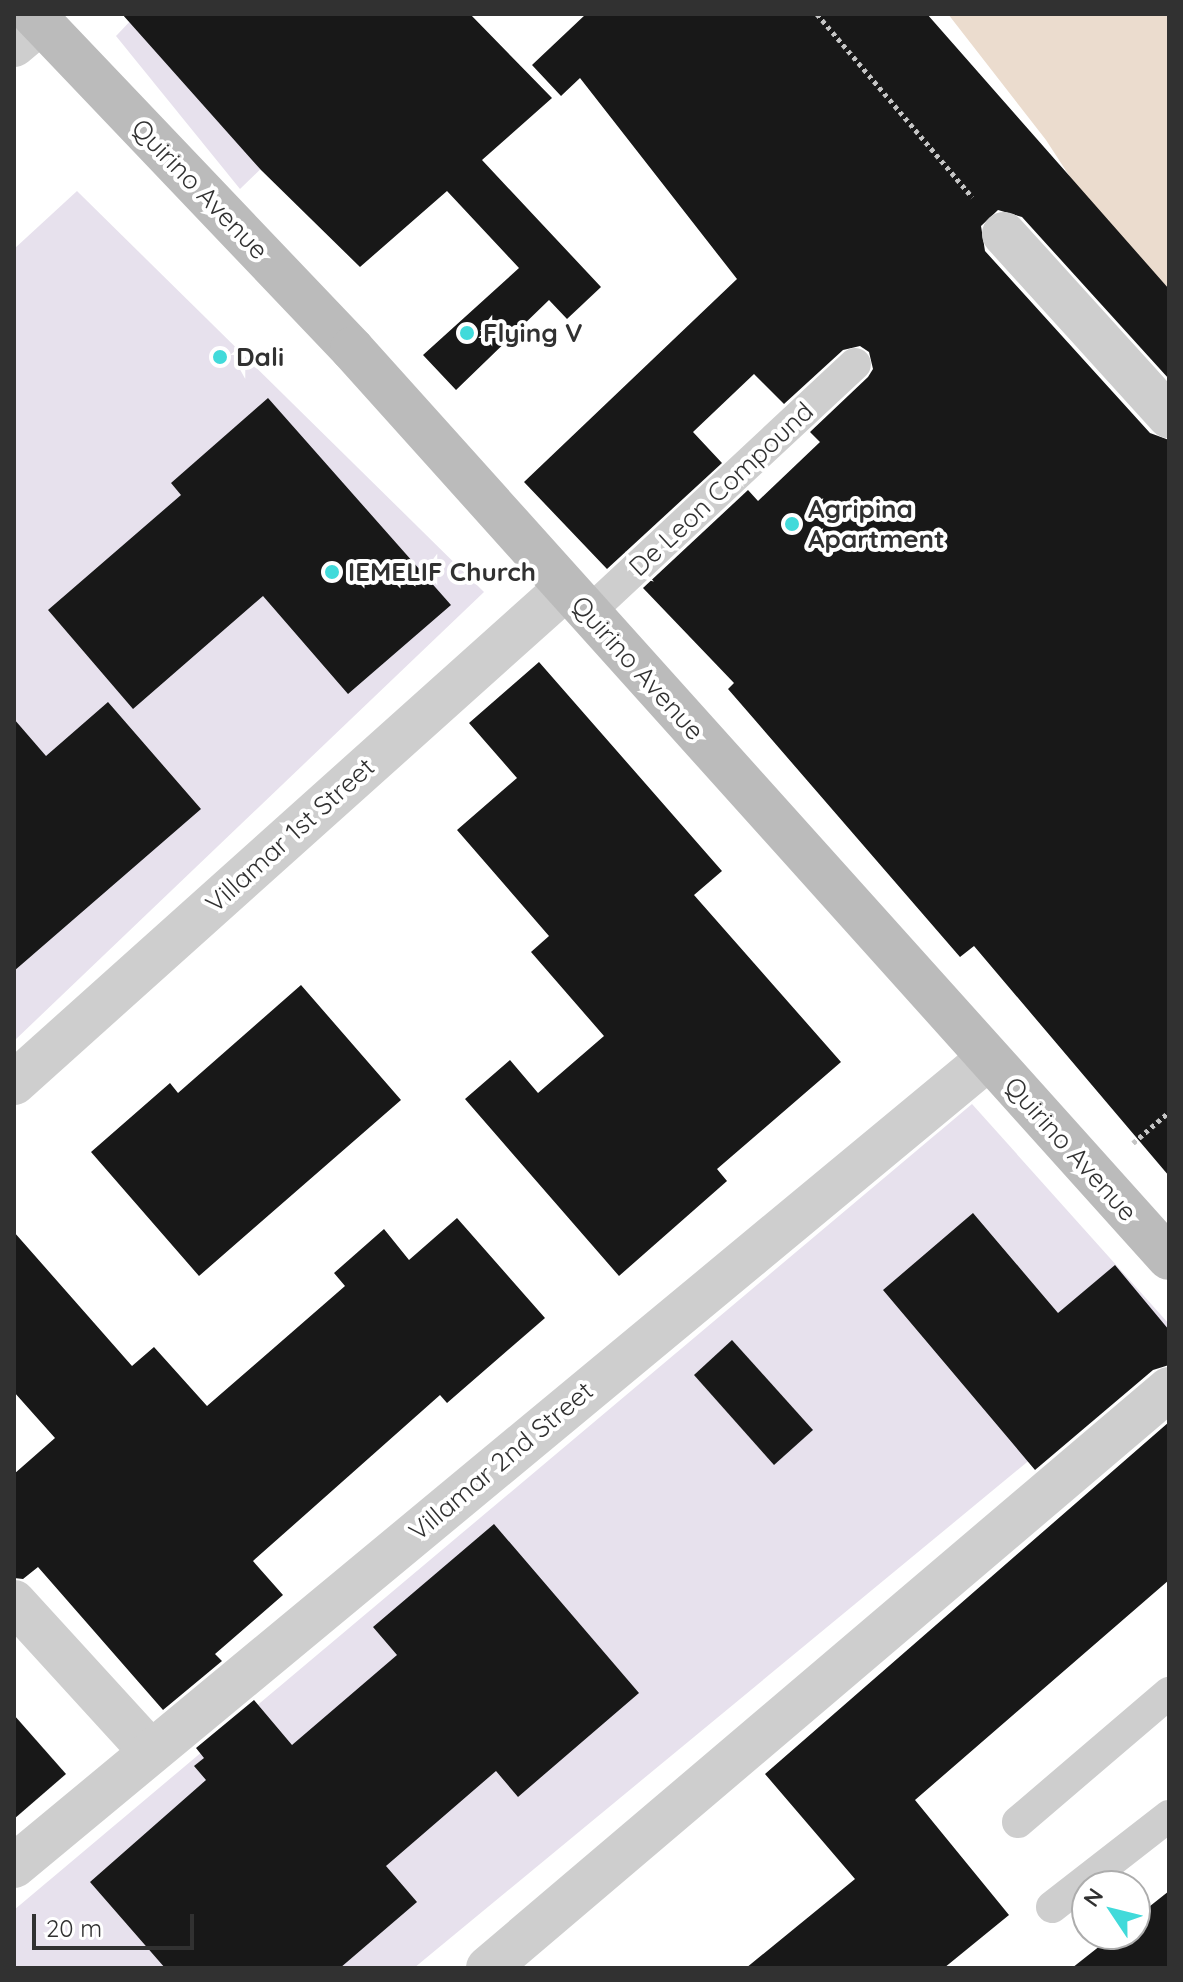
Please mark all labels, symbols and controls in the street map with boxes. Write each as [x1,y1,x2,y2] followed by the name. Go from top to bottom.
[125,112,275,266] street label: Quirino Avenue
[483,317,583,349] place label: Flying V
[458,324,476,342] marker: Flying V
[236,341,284,373] place label: Dali
[211,348,229,366] marker: Dali
[622,396,820,582] street label: De Leon Compound
[808,493,945,554] place label: Agripina Apartment
[783,515,801,533] marker: Agripina Apartment
[348,556,536,588] place label: IEMELIF Church
[323,563,341,581] marker: IEMELIF Church
[565,590,711,746] street label: Quirino Avenue
[199,751,381,919] street label: Villamar 1st Street
[998,1071,1144,1227] street label: Quirino Avenue
[403,1375,599,1547] street label: Villamar 2nd Street
[1071,1870,1151,1950] north arrow
[1077,1883,1109,1912] text: N
[36,1898,198,1948] scale bar
[46,1913,102,1943] text: 20 m

